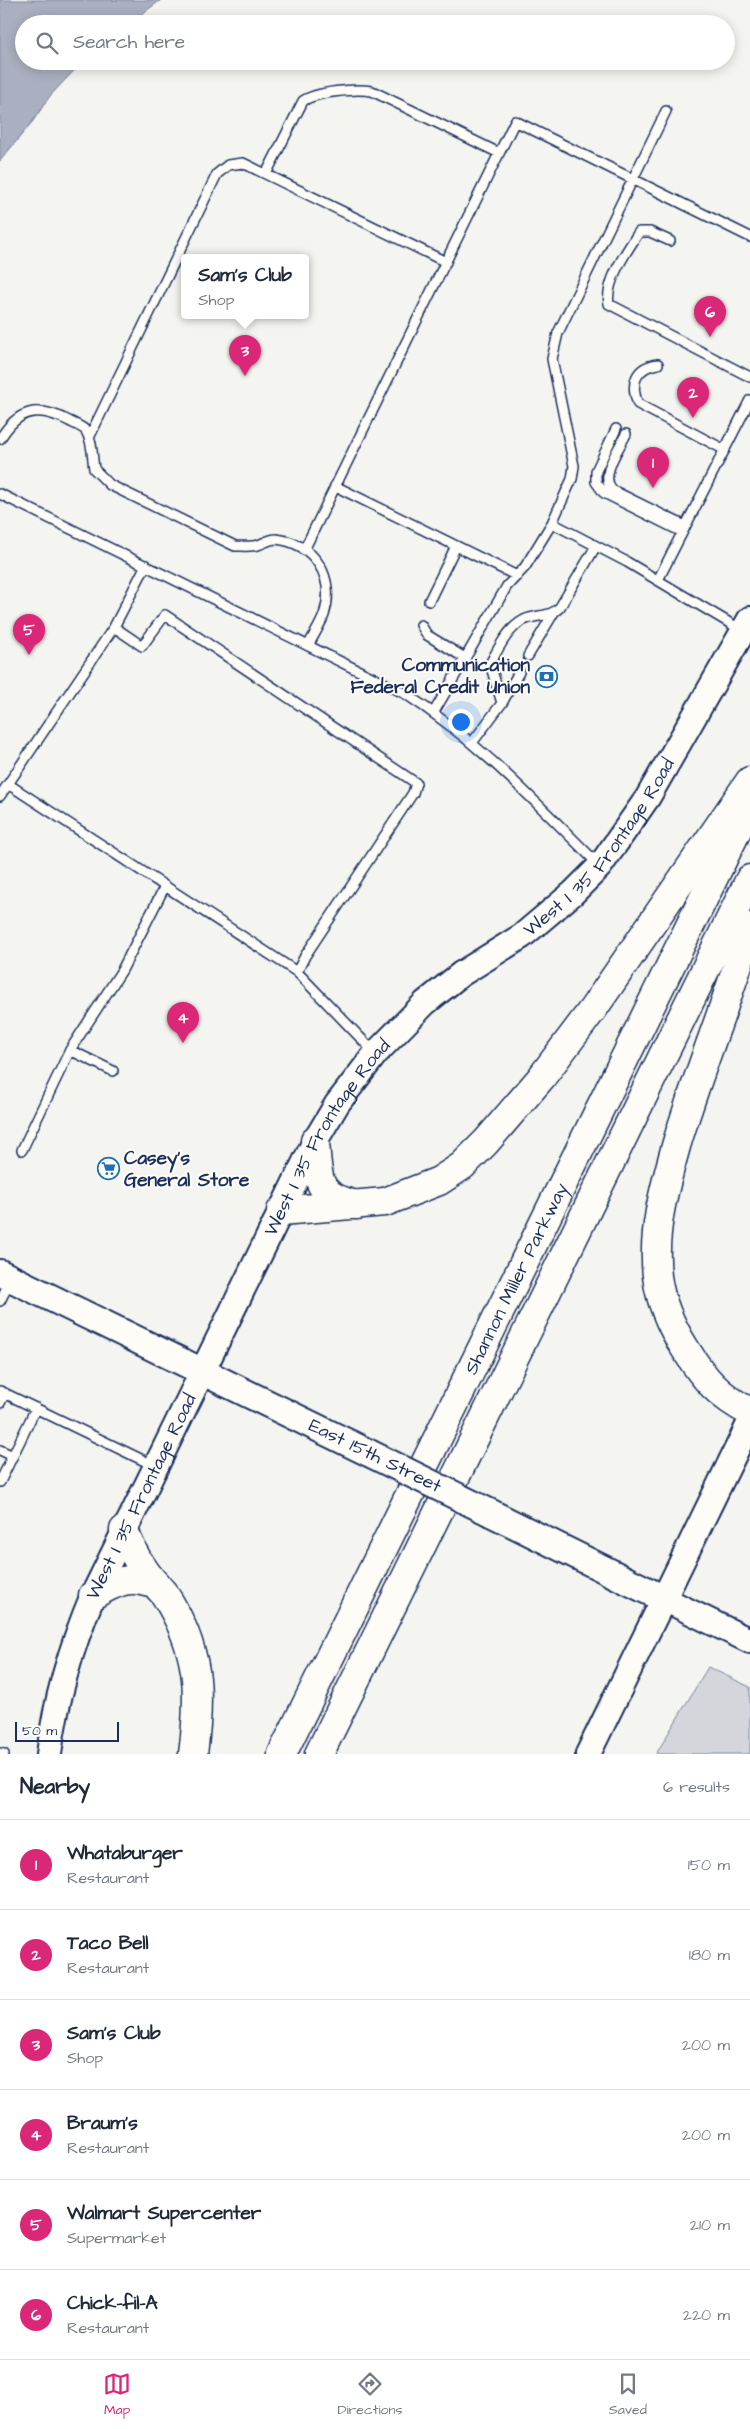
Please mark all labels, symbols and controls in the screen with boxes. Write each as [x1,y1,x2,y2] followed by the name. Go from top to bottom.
[15,15,735,70] search box
[33,29,61,57] icon: search
[73,29,185,56] text: Search here
[181,254,309,319] popup
[198,262,292,289] text: Sam's Club
[198,289,234,311] text: Shop
[694,296,726,337] pin: 6
[229,335,261,376] pin: 3
[677,377,709,418] pin: 2
[637,447,669,488] pin: 1
[13,614,45,655] pin: 5
[350,652,530,701] place label: Communication Federal Credit Union
[534,664,558,688] bank icon: Communication Federal Credit Union
[448,709,474,735] your location
[517,753,681,943] street label: West I 35 Frontage Road
[167,1002,199,1043] pin: 4
[257,1032,397,1241] street label: West I 35 Frontage Road
[124,1145,250,1194] place label: Casey's General Store
[96,1157,120,1181] supermarket icon: Casey's General Store
[458,1178,576,1379] street label: Shannon Miller Parkway
[79,1389,203,1604] street label: West I 35 Frontage Road
[304,1412,446,1500] street label: East 15th Street
[15,1719,119,1742] scale bar
[22,1721,57,1741] text: 50 m
[20,1772,90,1801] text: Nearby
[663,1776,730,1798] text: 6 results
[67,1840,183,1867] text: Whataburger
[35,1854,37,1876] text: 1
[688,1854,730,1876] text: 150 m
[67,1867,149,1889] text: Restaurant
[67,1930,149,1957] text: Taco Bell
[31,1944,41,1966] text: 2
[689,1944,730,1966] text: 180 m
[67,1957,149,1979] text: Restaurant
[67,2020,161,2047] text: Sam's Club
[32,2034,40,2056] text: 3
[682,2034,730,2056] text: 200 m
[67,2047,103,2069] text: Shop
[67,2110,138,2137] text: Braum's
[31,2124,41,2146] text: 4
[682,2124,730,2146] text: 200 m
[67,2137,149,2159] text: Restaurant
[67,2200,261,2227] text: Walmart Supercenter
[30,2214,42,2236] text: 5
[690,2214,730,2236] text: 210 m
[67,2227,166,2249] text: Supermarket
[67,2290,158,2317] text: Chick-fil-A
[31,2304,41,2326] text: 6
[683,2304,730,2326] text: 220 m
[67,2317,149,2339] text: Restaurant
[103,2370,131,2420] tab: Map
[337,2370,402,2420] tab: Directions
[609,2370,647,2420] tab: Saved

